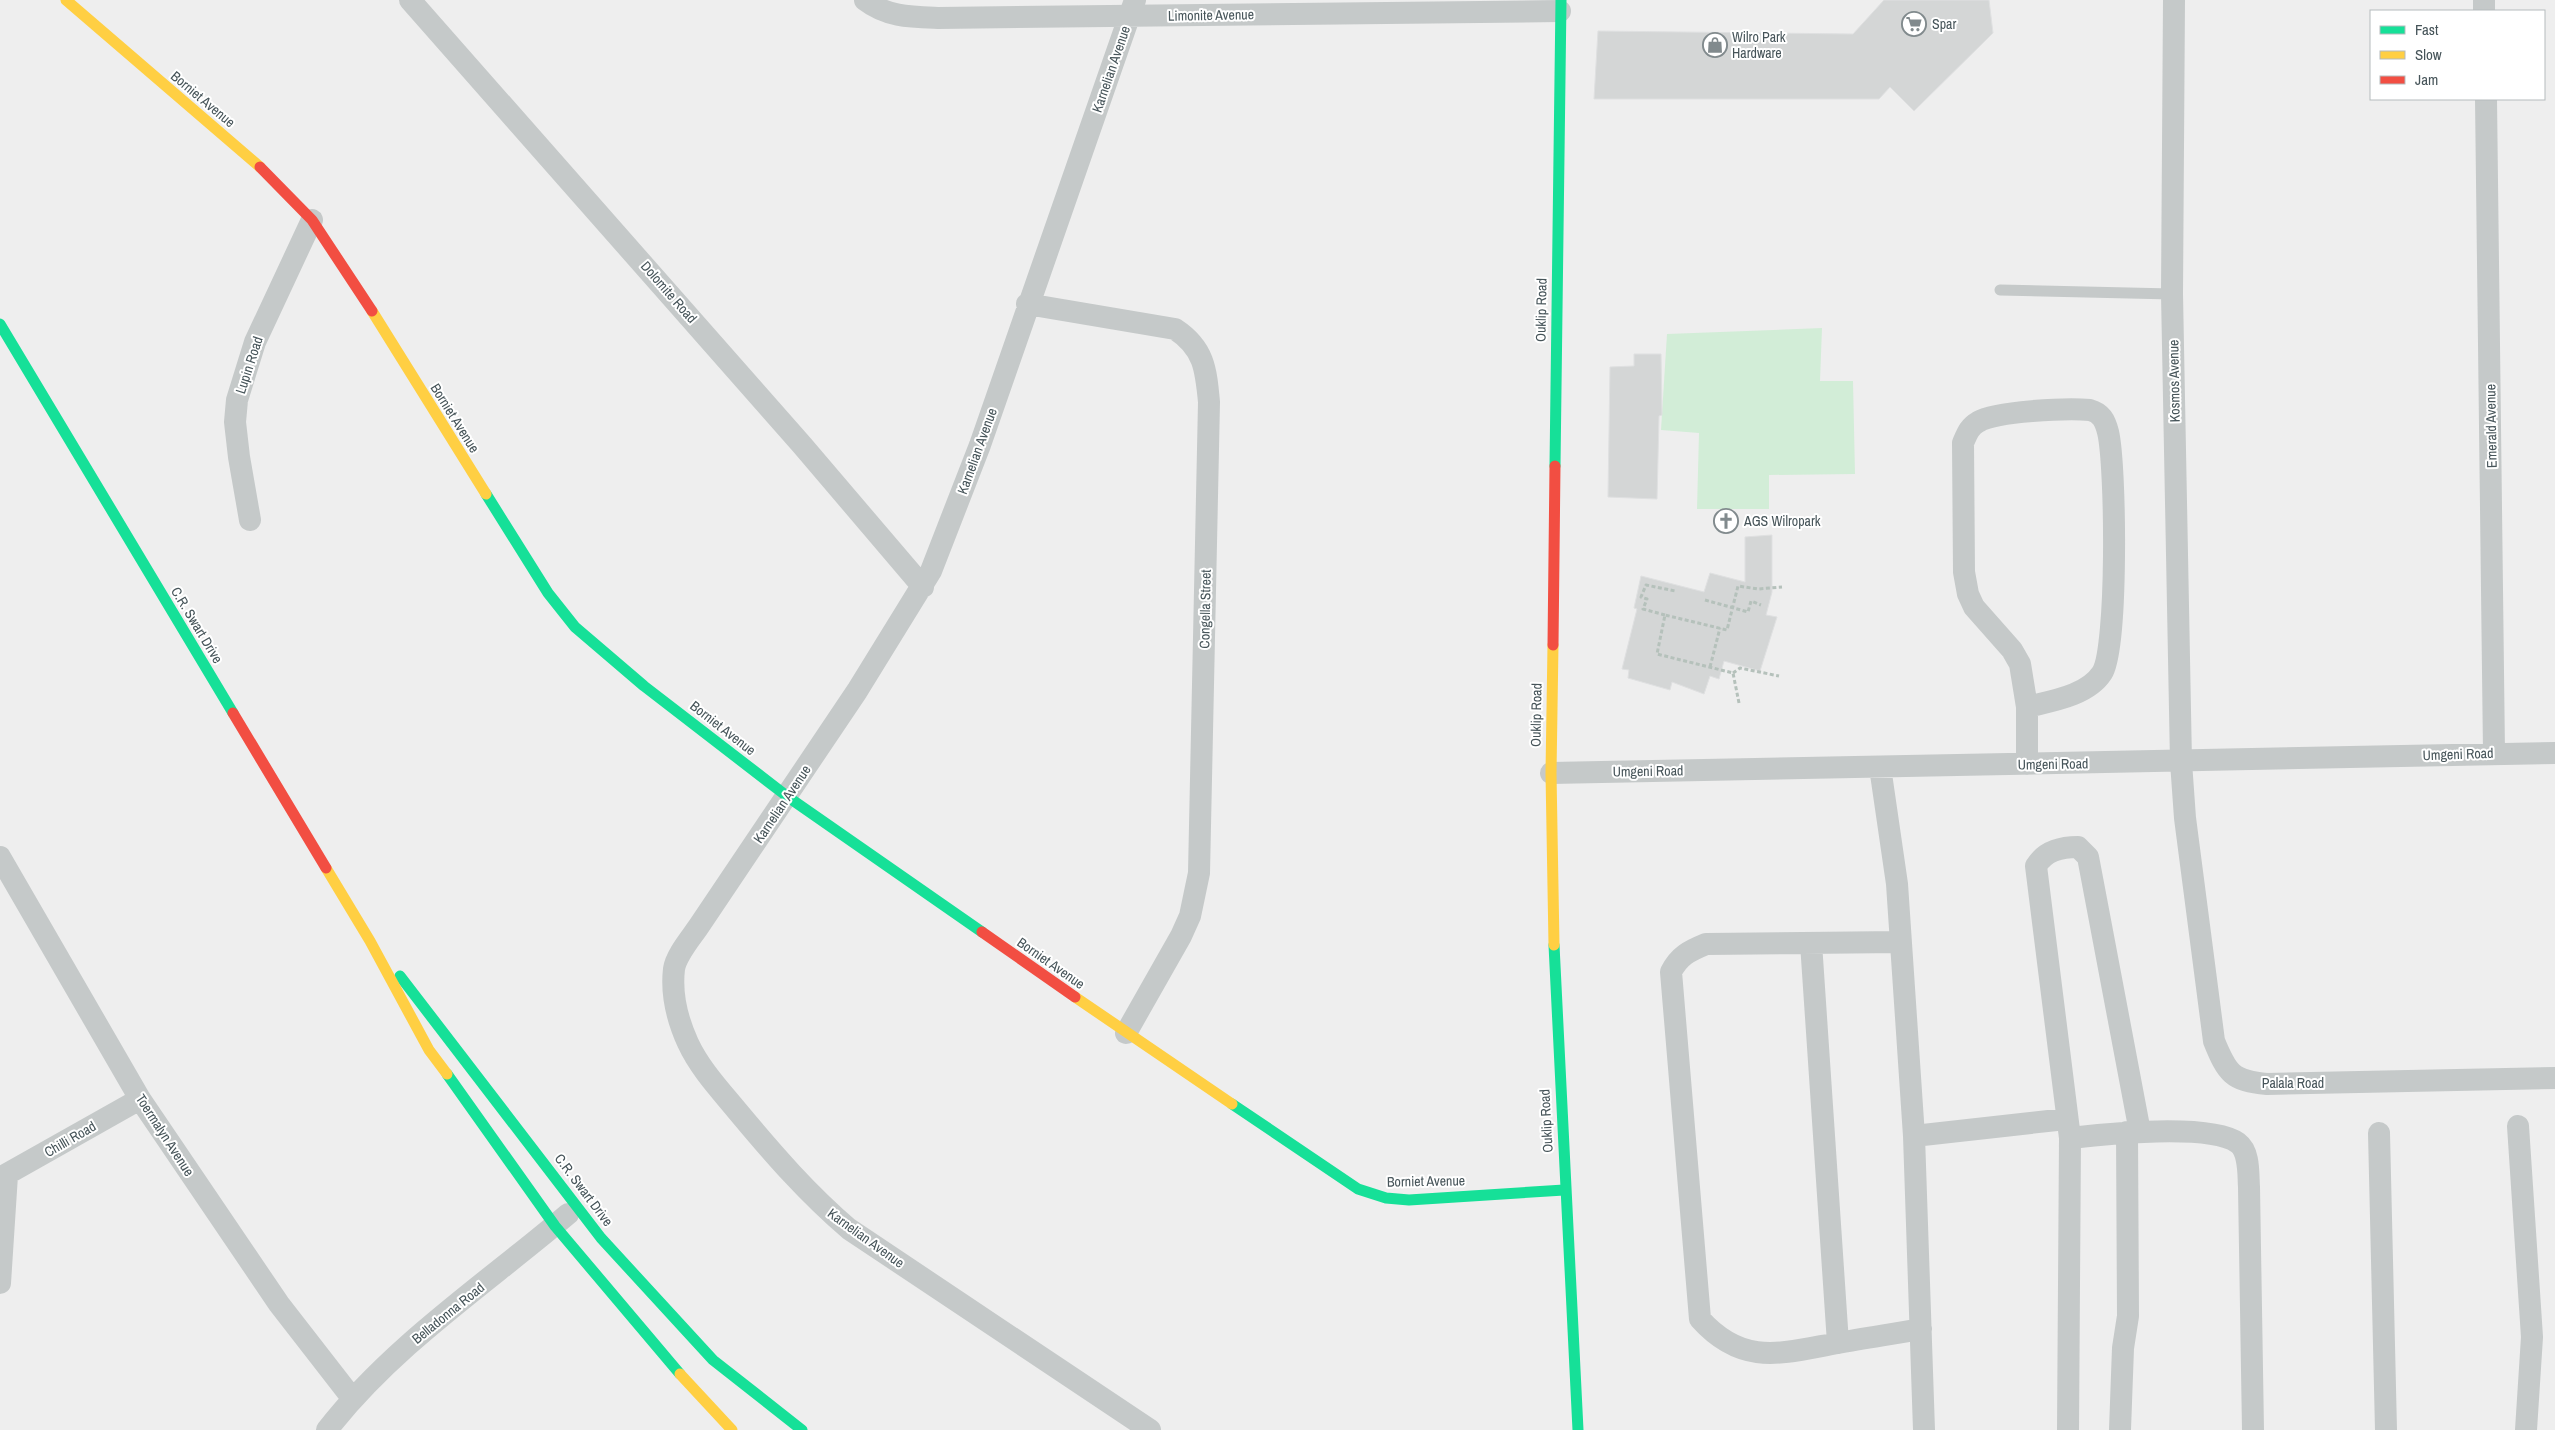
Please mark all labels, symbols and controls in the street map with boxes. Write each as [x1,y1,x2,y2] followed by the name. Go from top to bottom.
[1168,5,1254,25] street label: Limonite Avenue
[2370,10,2545,100] legend
[1901,11,1927,37] supermarket icon: Spar
[1932,15,1956,33] place label: Spar
[2415,19,2439,40] text: Fast
[1088,23,1134,115] street label: Karnelian Avenue
[1732,28,1786,62] place label: Wilro Park Hardware
[1702,32,1728,58] shop icon: Wilro Park Hardware
[2415,44,2442,65] text: Slow
[167,67,239,131] street label: Borniet Avenue
[2415,69,2438,90] text: Jam
[637,257,701,327] street label: Dolomite Road
[1531,278,1551,342] street label: Ouklip Road
[231,334,267,396] street label: Lupin Road
[2164,339,2184,423] street label: Kosmos Avenue
[427,380,483,456] street label: Borniet Avenue
[2481,384,2501,468] street label: Emerald Avenue
[953,405,1001,497] street label: Karnelian Avenue
[1713,508,1739,534] church icon: AGS Wilropark
[1743,512,1821,530] place label: AGS Wilropark
[1195,569,1215,649] street label: Congella Street
[167,583,227,667] street label: C.R. Swart Drive
[1526,683,1546,747] street label: Ouklip Road
[687,697,759,759] street label: Borniet Avenue
[2422,744,2494,764] street label: Umgeni Road
[2017,754,2089,774] street label: Umgeni Road
[749,761,815,847] street label: Karnelian Avenue
[1612,761,1684,781] street label: Umgeni Road
[1014,933,1088,993] street label: Borniet Avenue
[2262,1074,2324,1092] street label: Palala Road
[1535,1089,1557,1153] street label: Ouklip Road
[132,1091,198,1179] street label: Toermalyn Avenue
[41,1117,99,1161] street label: Chilli Road
[551,1150,617,1230] street label: C.R. Swart Drive
[1387,1171,1465,1191] street label: Borniet Avenue
[824,1204,908,1272] street label: Karnelian Avenue
[408,1278,488,1348] street label: Belladonna Road

